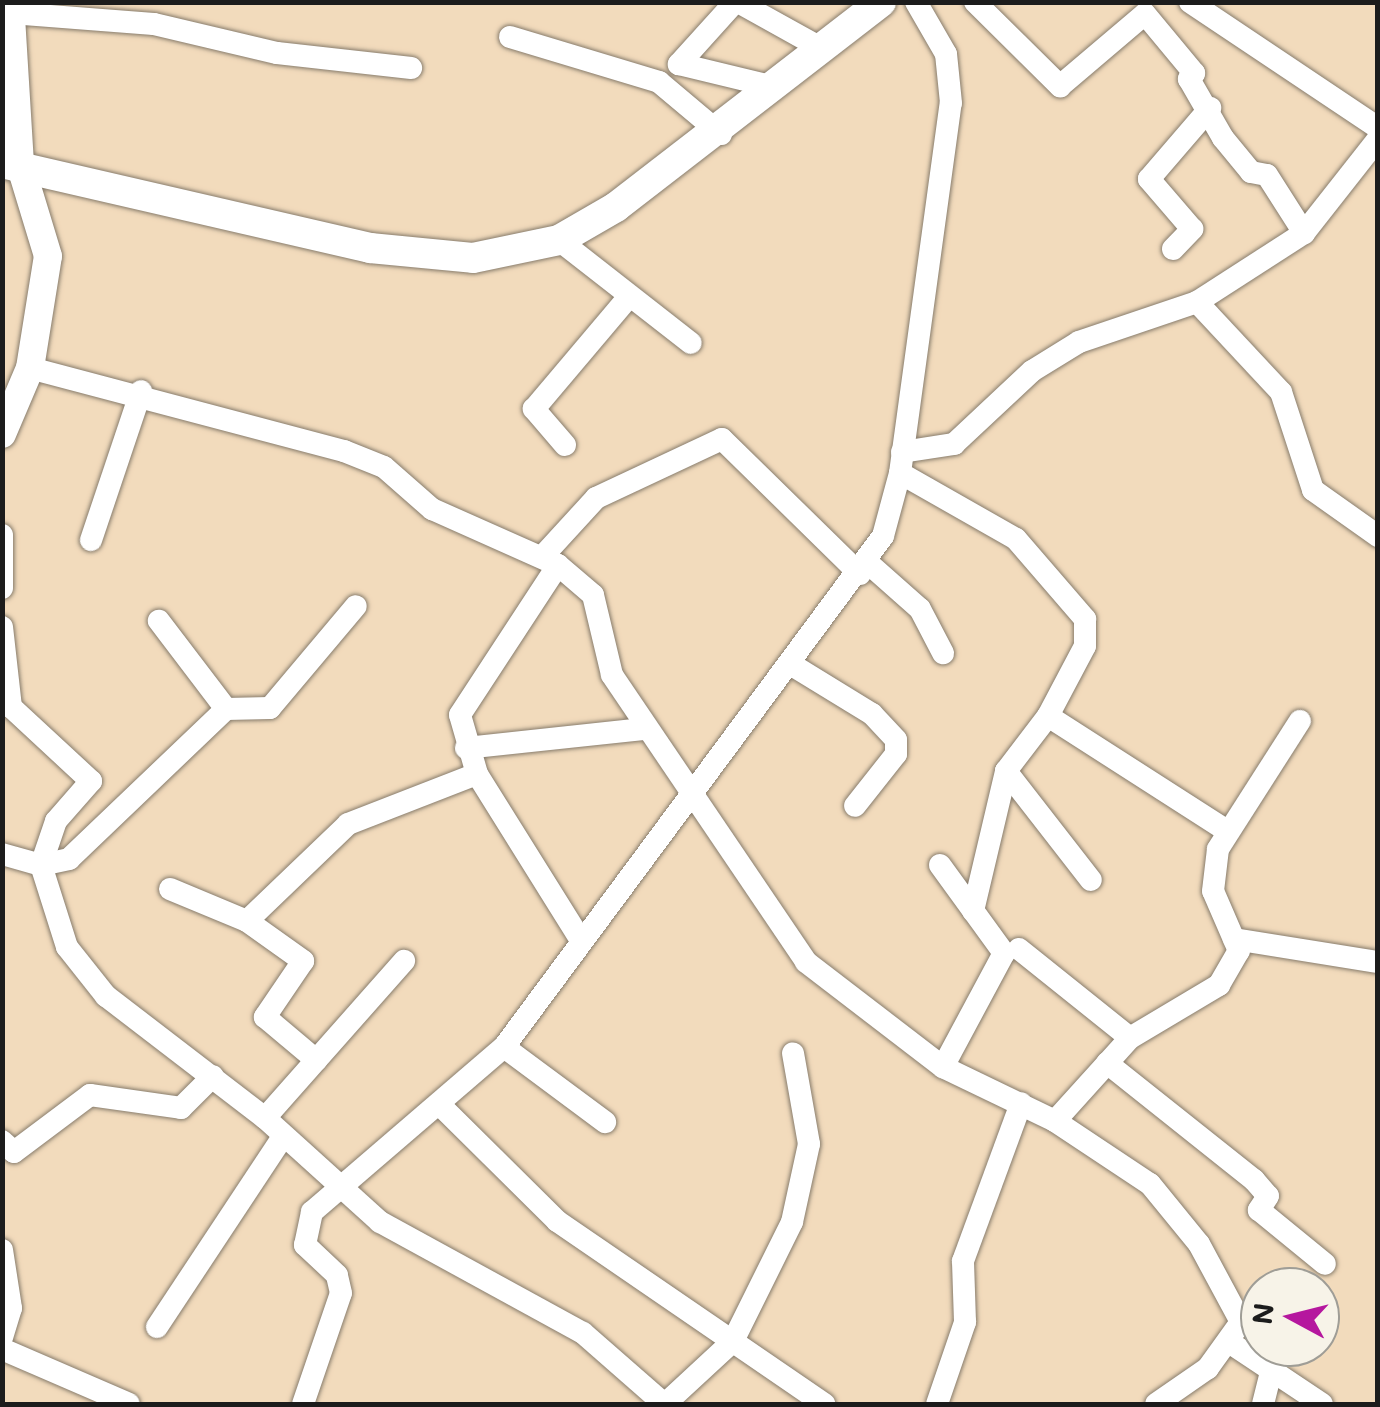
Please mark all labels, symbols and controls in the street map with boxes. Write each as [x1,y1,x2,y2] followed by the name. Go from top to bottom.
[1240,1267,1340,1367] north arrow
[1243,1301,1281,1326] text: N

